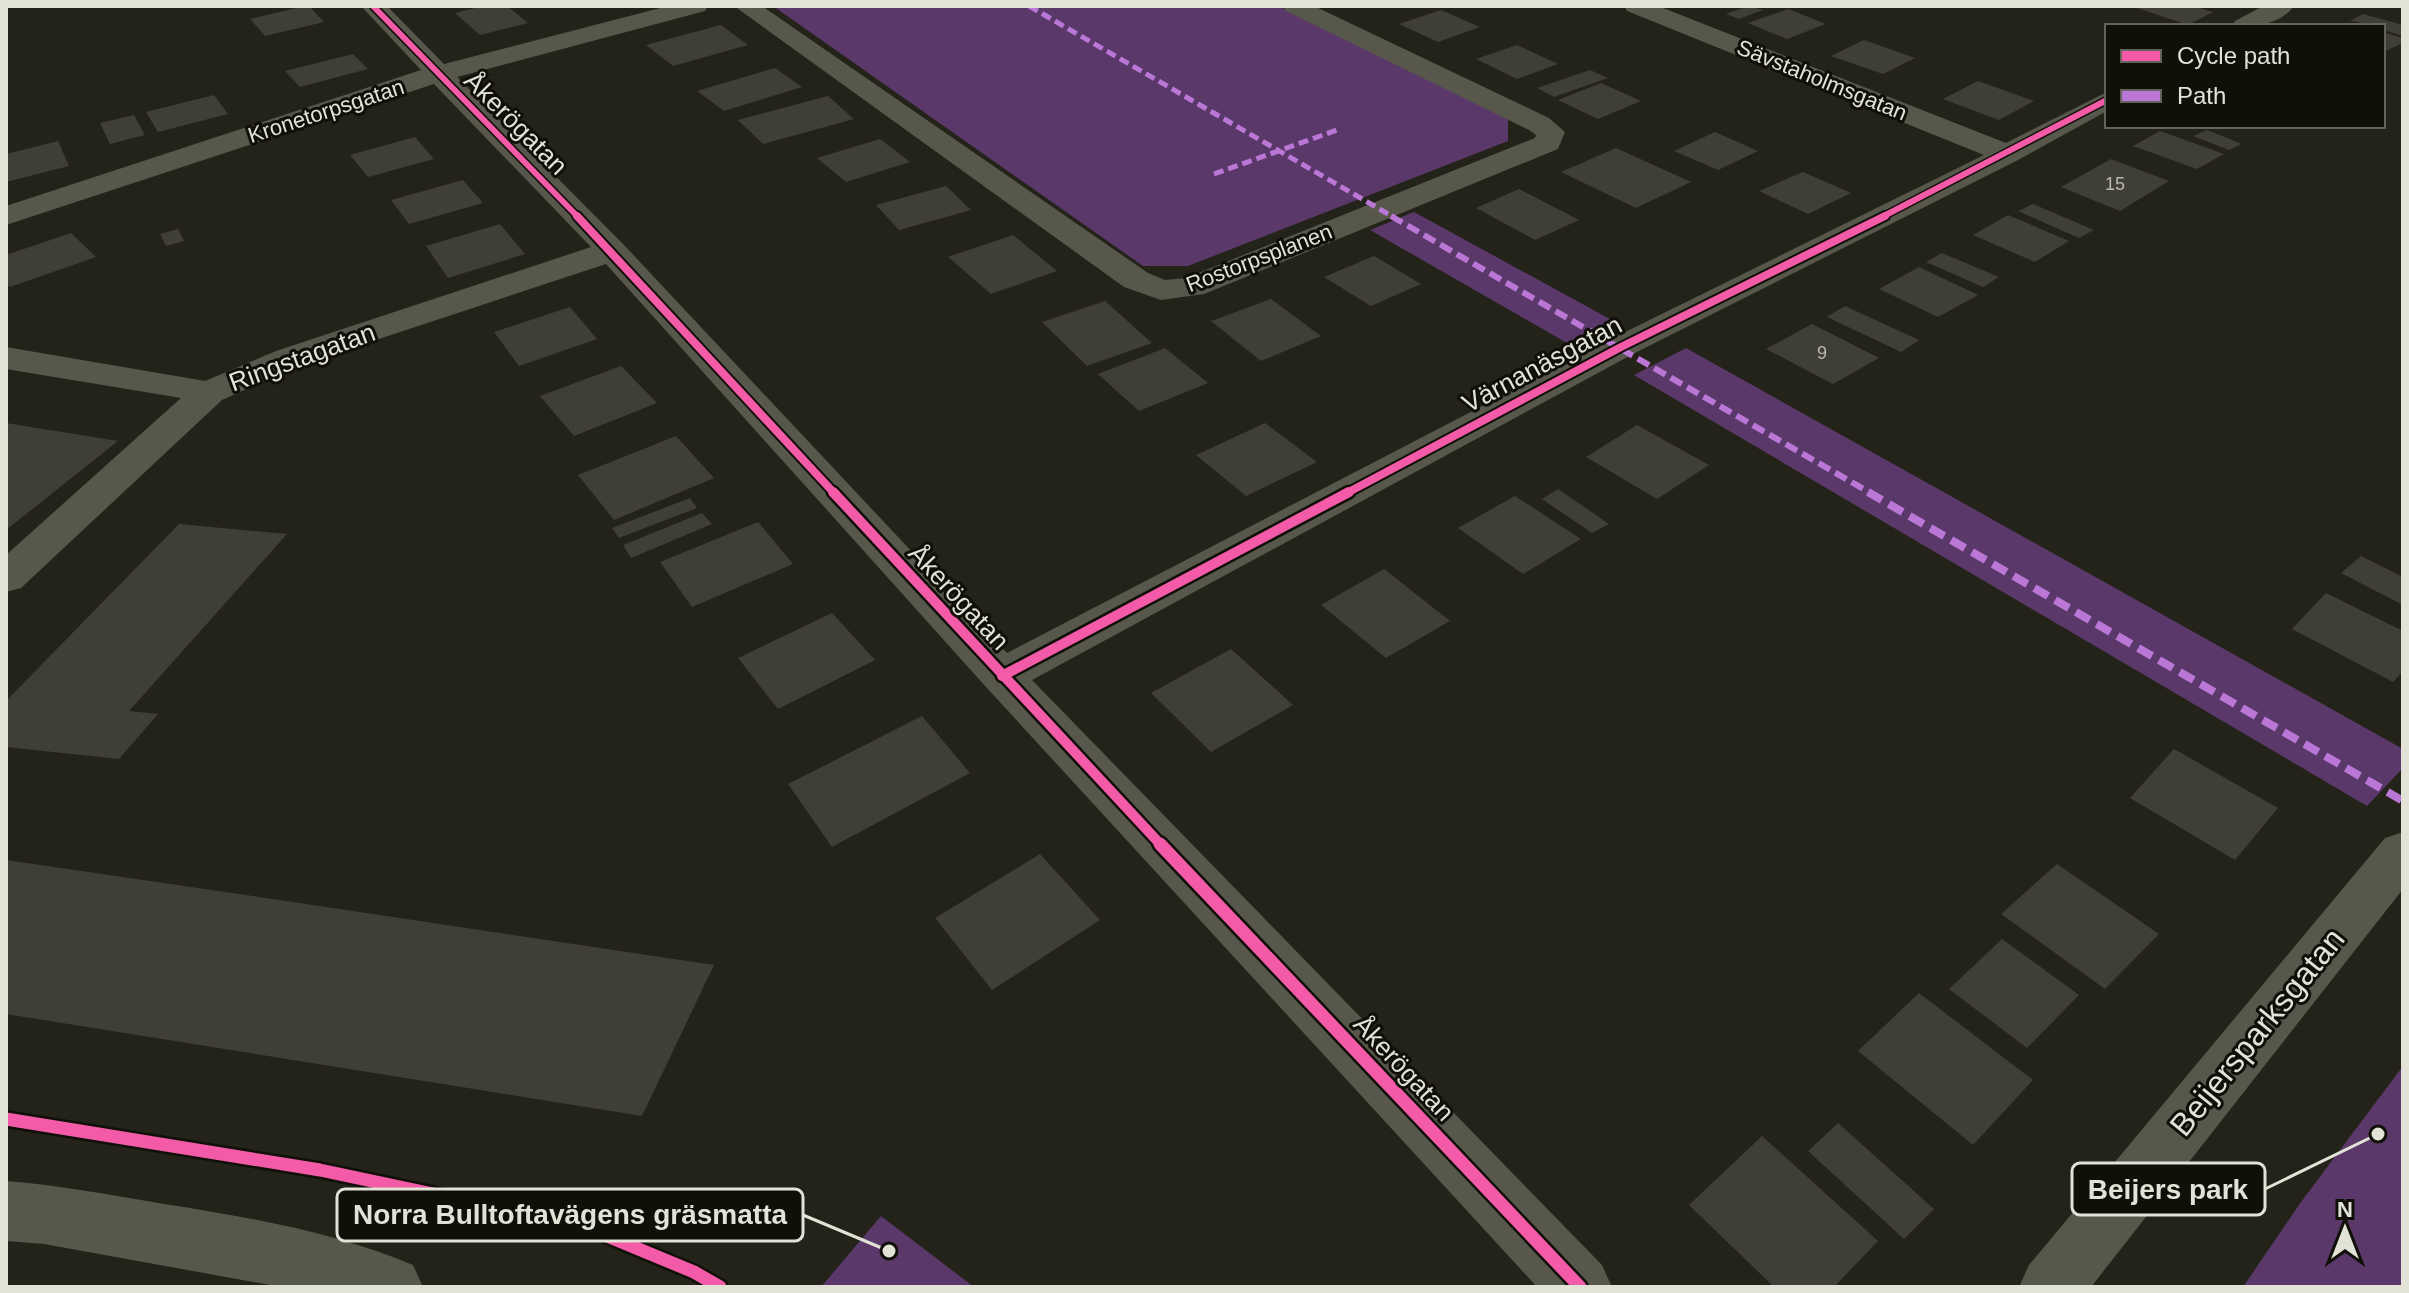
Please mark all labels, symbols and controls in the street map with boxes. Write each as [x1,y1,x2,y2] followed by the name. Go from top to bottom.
[2105,24,2385,128] legend
[1733,35,1911,125] street label: Sävstaholmsgatan
[2177,42,2290,69] text: Cycle path
[458,65,574,181] street label: Åkerögatan
[245,74,407,148] street label: Kronetorpsgatan
[2177,82,2226,109] text: Path
[2105,174,2125,194] house number: 15
[1183,219,1335,297] street label: Rostorpsplanen
[1457,309,1627,419] street label: Värnanäsgatan
[225,317,379,397] street label: Ringstagatan
[1817,343,1827,363] house number: 9
[903,538,1015,656] street label: Åkerögatan
[2162,921,2352,1143] street label: Beijersparksgatan
[1348,1009,1460,1127] street label: Åkerögatan
[2072,1163,2265,1215] callout: Beijers park
[2088,1174,2249,1205] text: Beijers park
[337,1189,803,1241] callout: Norra Bulltoftavägens gräsmatta
[2305,1189,2385,1269] north arrow
[2337,1197,2353,1222] text: N
[353,1199,787,1230] text: Norra Bulltoftavägens gräsmatta

